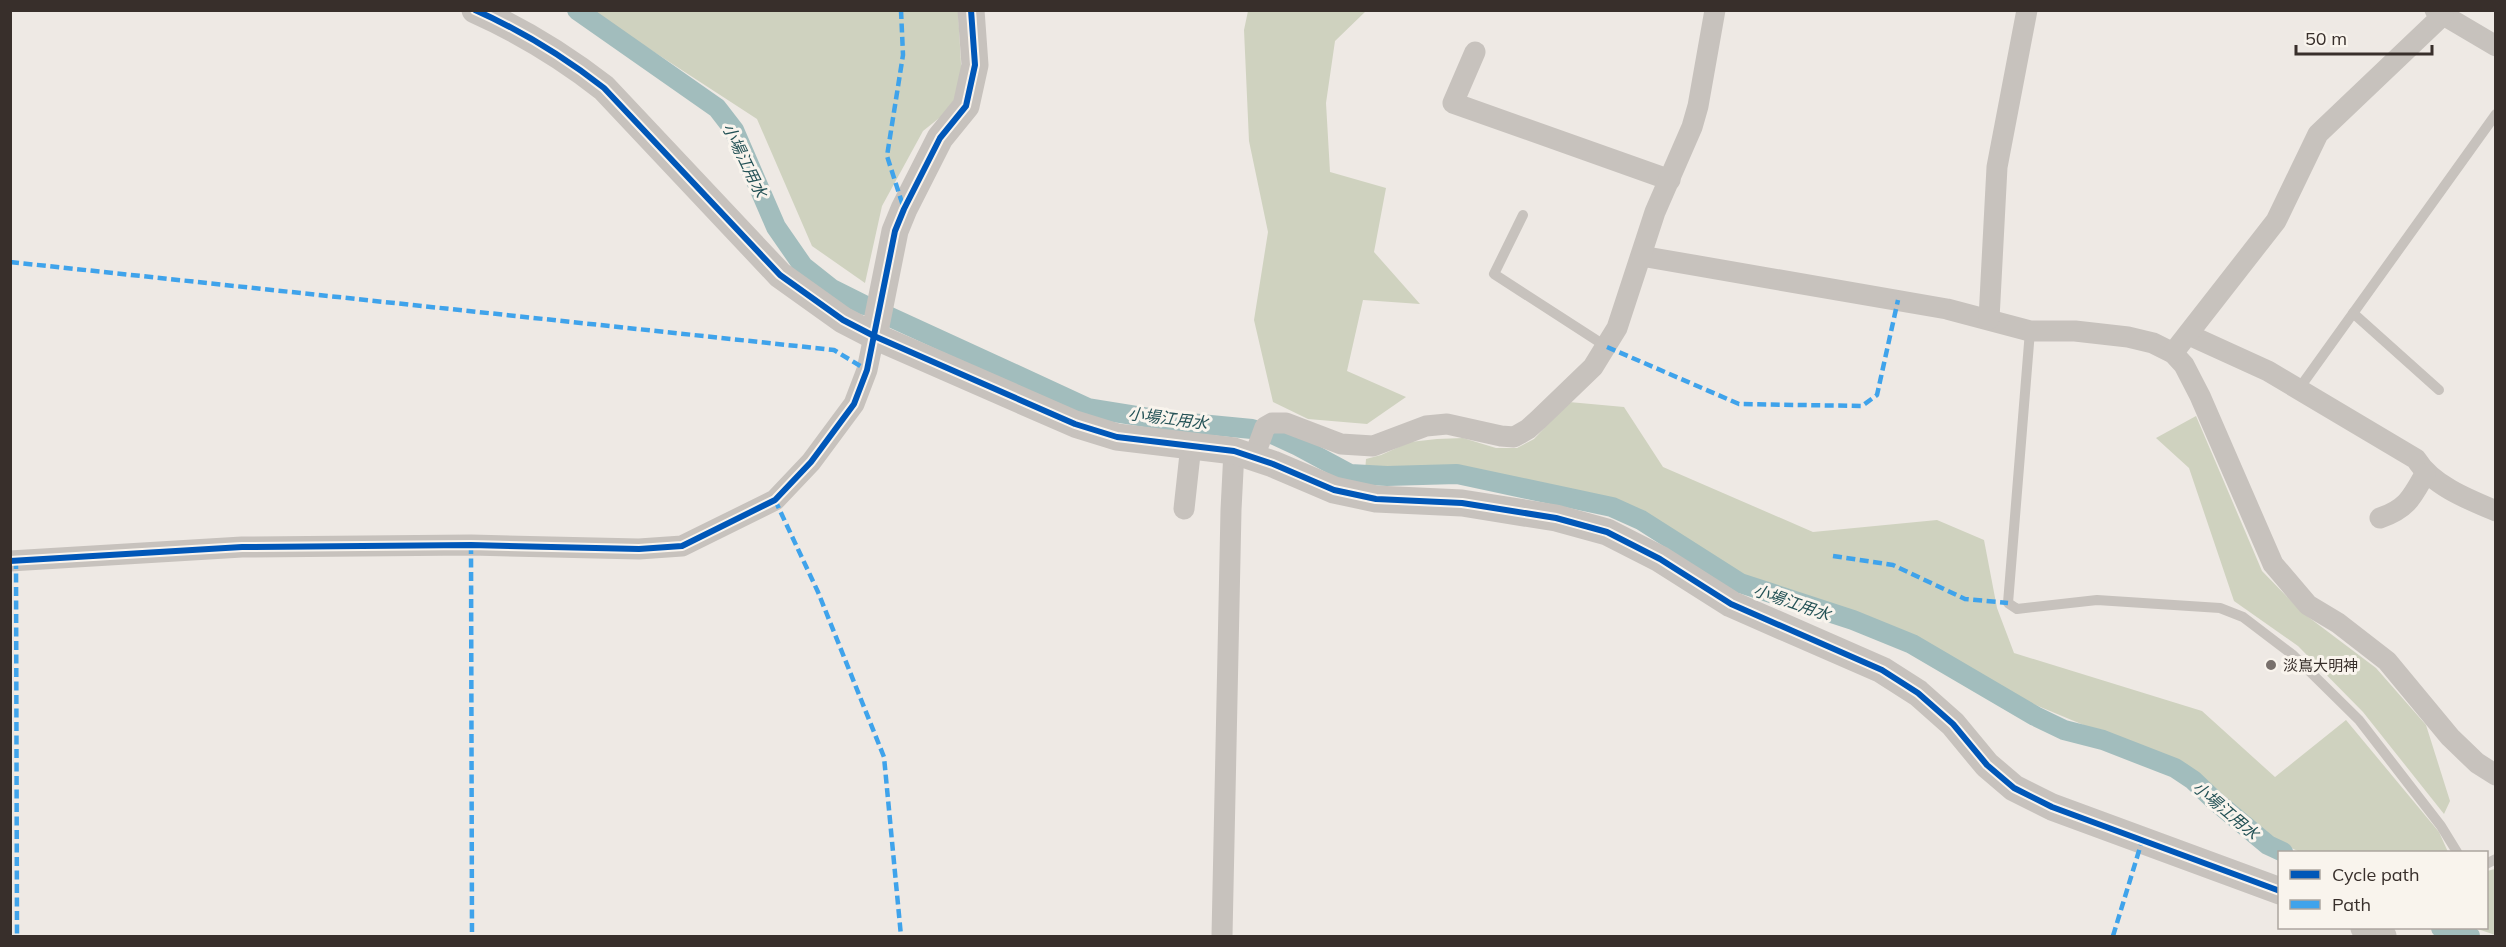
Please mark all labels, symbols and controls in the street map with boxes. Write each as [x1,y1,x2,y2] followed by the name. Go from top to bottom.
[2296,18,2432,56] scale bar
[2305,27,2347,50] text: 50 m
[718,120,772,202] water label: 小場江用水
[1127,403,1211,433] water label: 小場江用水
[1751,580,1835,625] water label: 小場江用水
[2283,656,2358,675] place label: 淡嶌大明神
[2264,658,2278,672] marker: 淡嶌大明神
[2189,777,2265,845] water label: 小場江用水
[2278,851,2488,929] legend
[2332,863,2419,886] text: Cycle path
[2332,893,2371,916] text: Path

